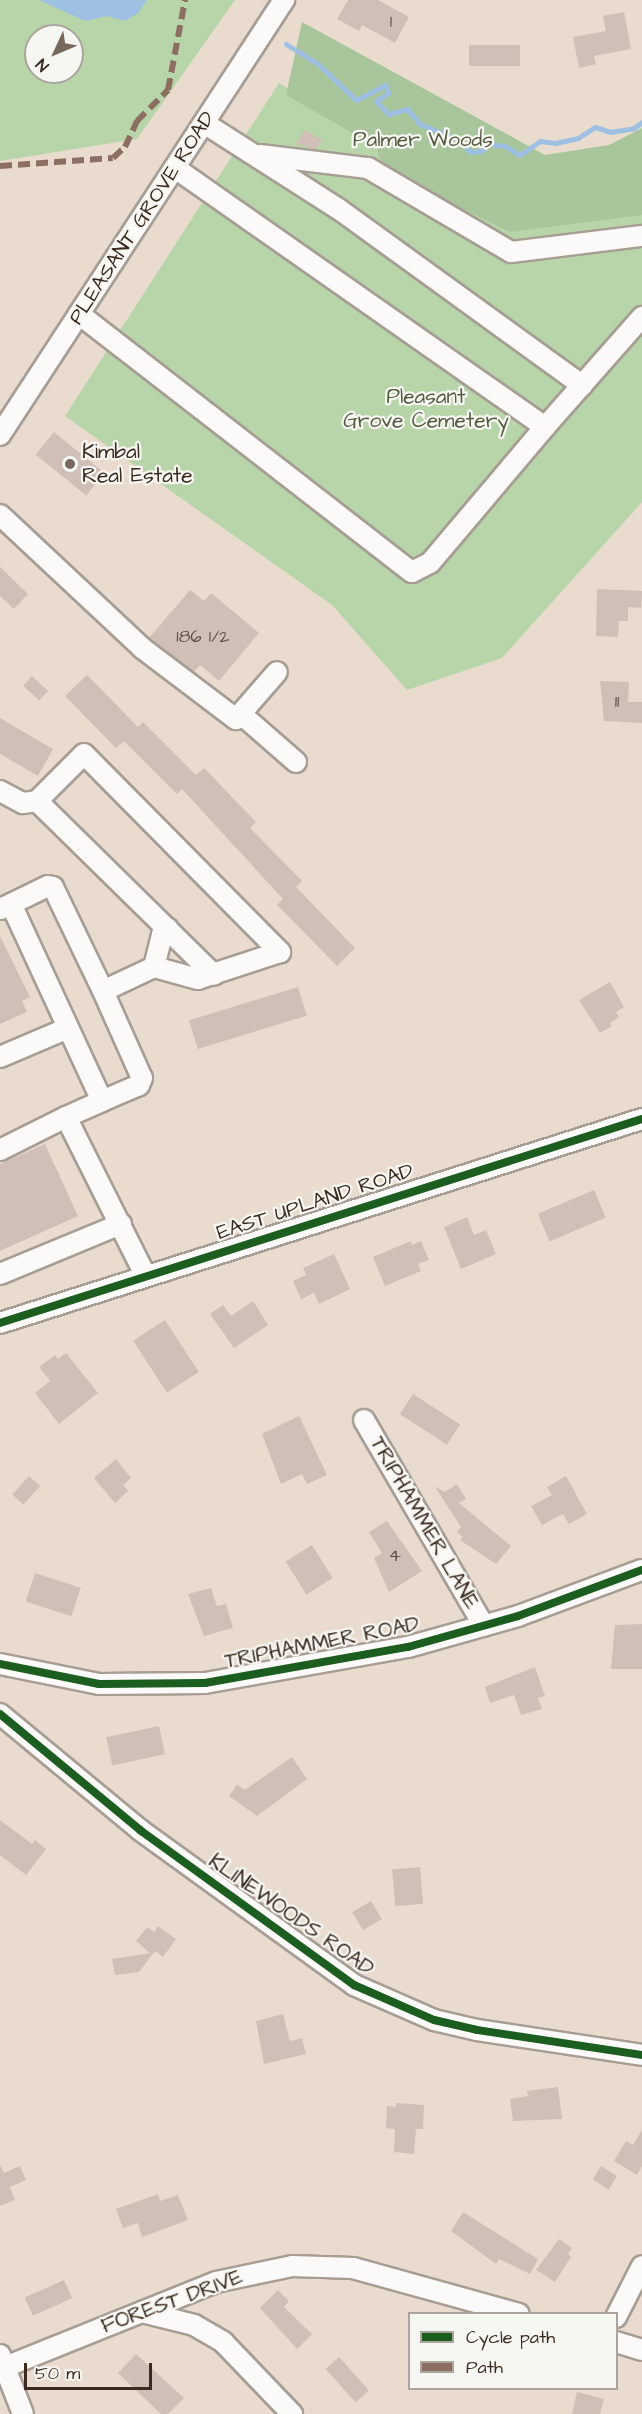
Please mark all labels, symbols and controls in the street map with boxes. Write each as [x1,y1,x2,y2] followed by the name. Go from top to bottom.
[390,11,392,33] house number: 1
[24,24,84,84] north arrow
[31,54,54,76] text: N
[64,107,220,329] street label: PLEASANT GROVE ROAD
[353,127,493,153] park label: Palmer Woods
[343,384,509,434] park label: Pleasant Grove Cemetery
[82,439,193,489] place label: Kimbal Real Estate
[63,457,77,471] marker: Kimbal Real Estate
[176,626,230,648] house number: 186 1/2
[615,691,619,713] house number: 11
[213,1158,417,1246] street label: EAST UPLAND ROAD
[364,1432,484,1614] street label: TRIPHAMMER LANE
[389,1545,401,1567] house number: 4
[223,1612,421,1674] street label: TRIPHAMMER ROAD
[204,1849,378,1981] street label: KLINEWOODS ROAD
[98,2265,246,2339] street label: FOREST DRIVE
[408,2312,618,2390] legend
[466,2325,555,2350] text: Cycle path
[27,2351,154,2389] scale bar
[466,2355,503,2380] text: Path
[35,2361,80,2386] text: 50 m

